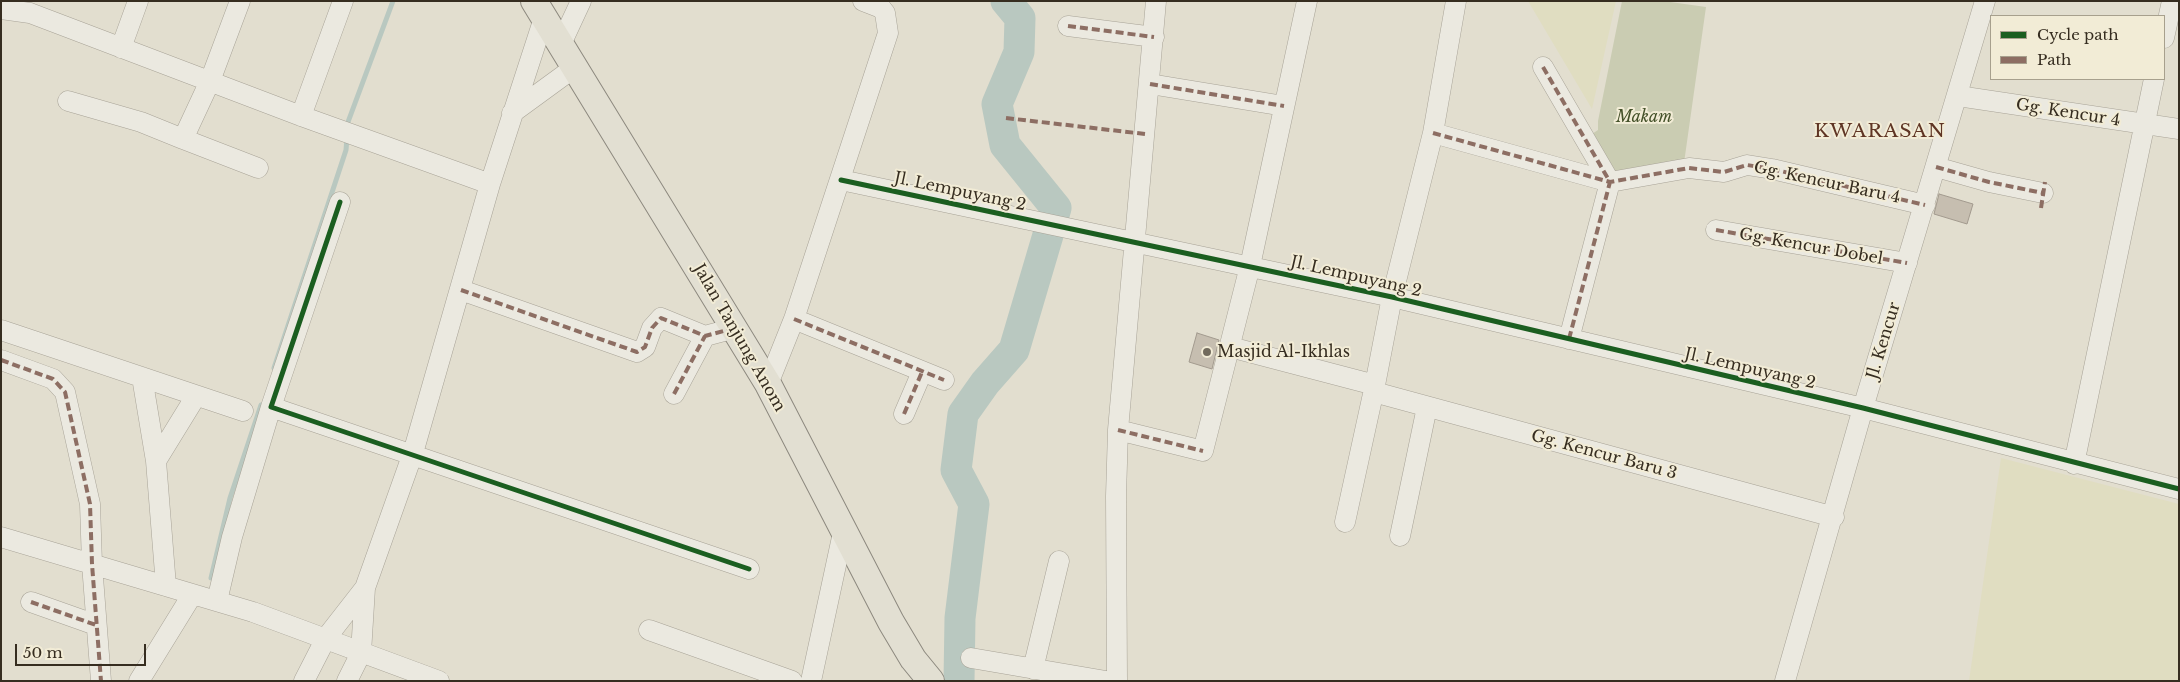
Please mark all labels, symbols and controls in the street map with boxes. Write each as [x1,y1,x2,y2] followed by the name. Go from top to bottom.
[1990,15,2165,80] legend
[2037,25,2119,44] text: Cycle path
[2037,50,2071,69] text: Path
[2014,95,2122,131] street label: Gg. Kencur 4
[1616,107,1672,127] park label: Makam
[1813,121,1947,143] district label: KWARASAN
[1752,158,1902,208] street label: Gg. Kencur Baru 4
[893,169,1027,215] street label: Jl. Lempuyang 2
[1738,225,1884,269] street label: Gg. Kencur Dobel
[1289,253,1423,301] street label: Jl. Lempuyang 2
[689,261,789,415] street label: Jalan Tanjung Anom
[1863,300,1905,382] street label: Jl. Kencur
[1217,342,1350,362] place label: Masjid Al-Ikhlas
[1683,345,1817,393] street label: Jl. Lempuyang 2
[1201,346,1213,358] marker: Masjid Al-Ikhlas
[1529,426,1679,484] street label: Gg. Kencur Baru 3
[18,634,149,666] scale bar
[23,643,63,662] text: 50 m

